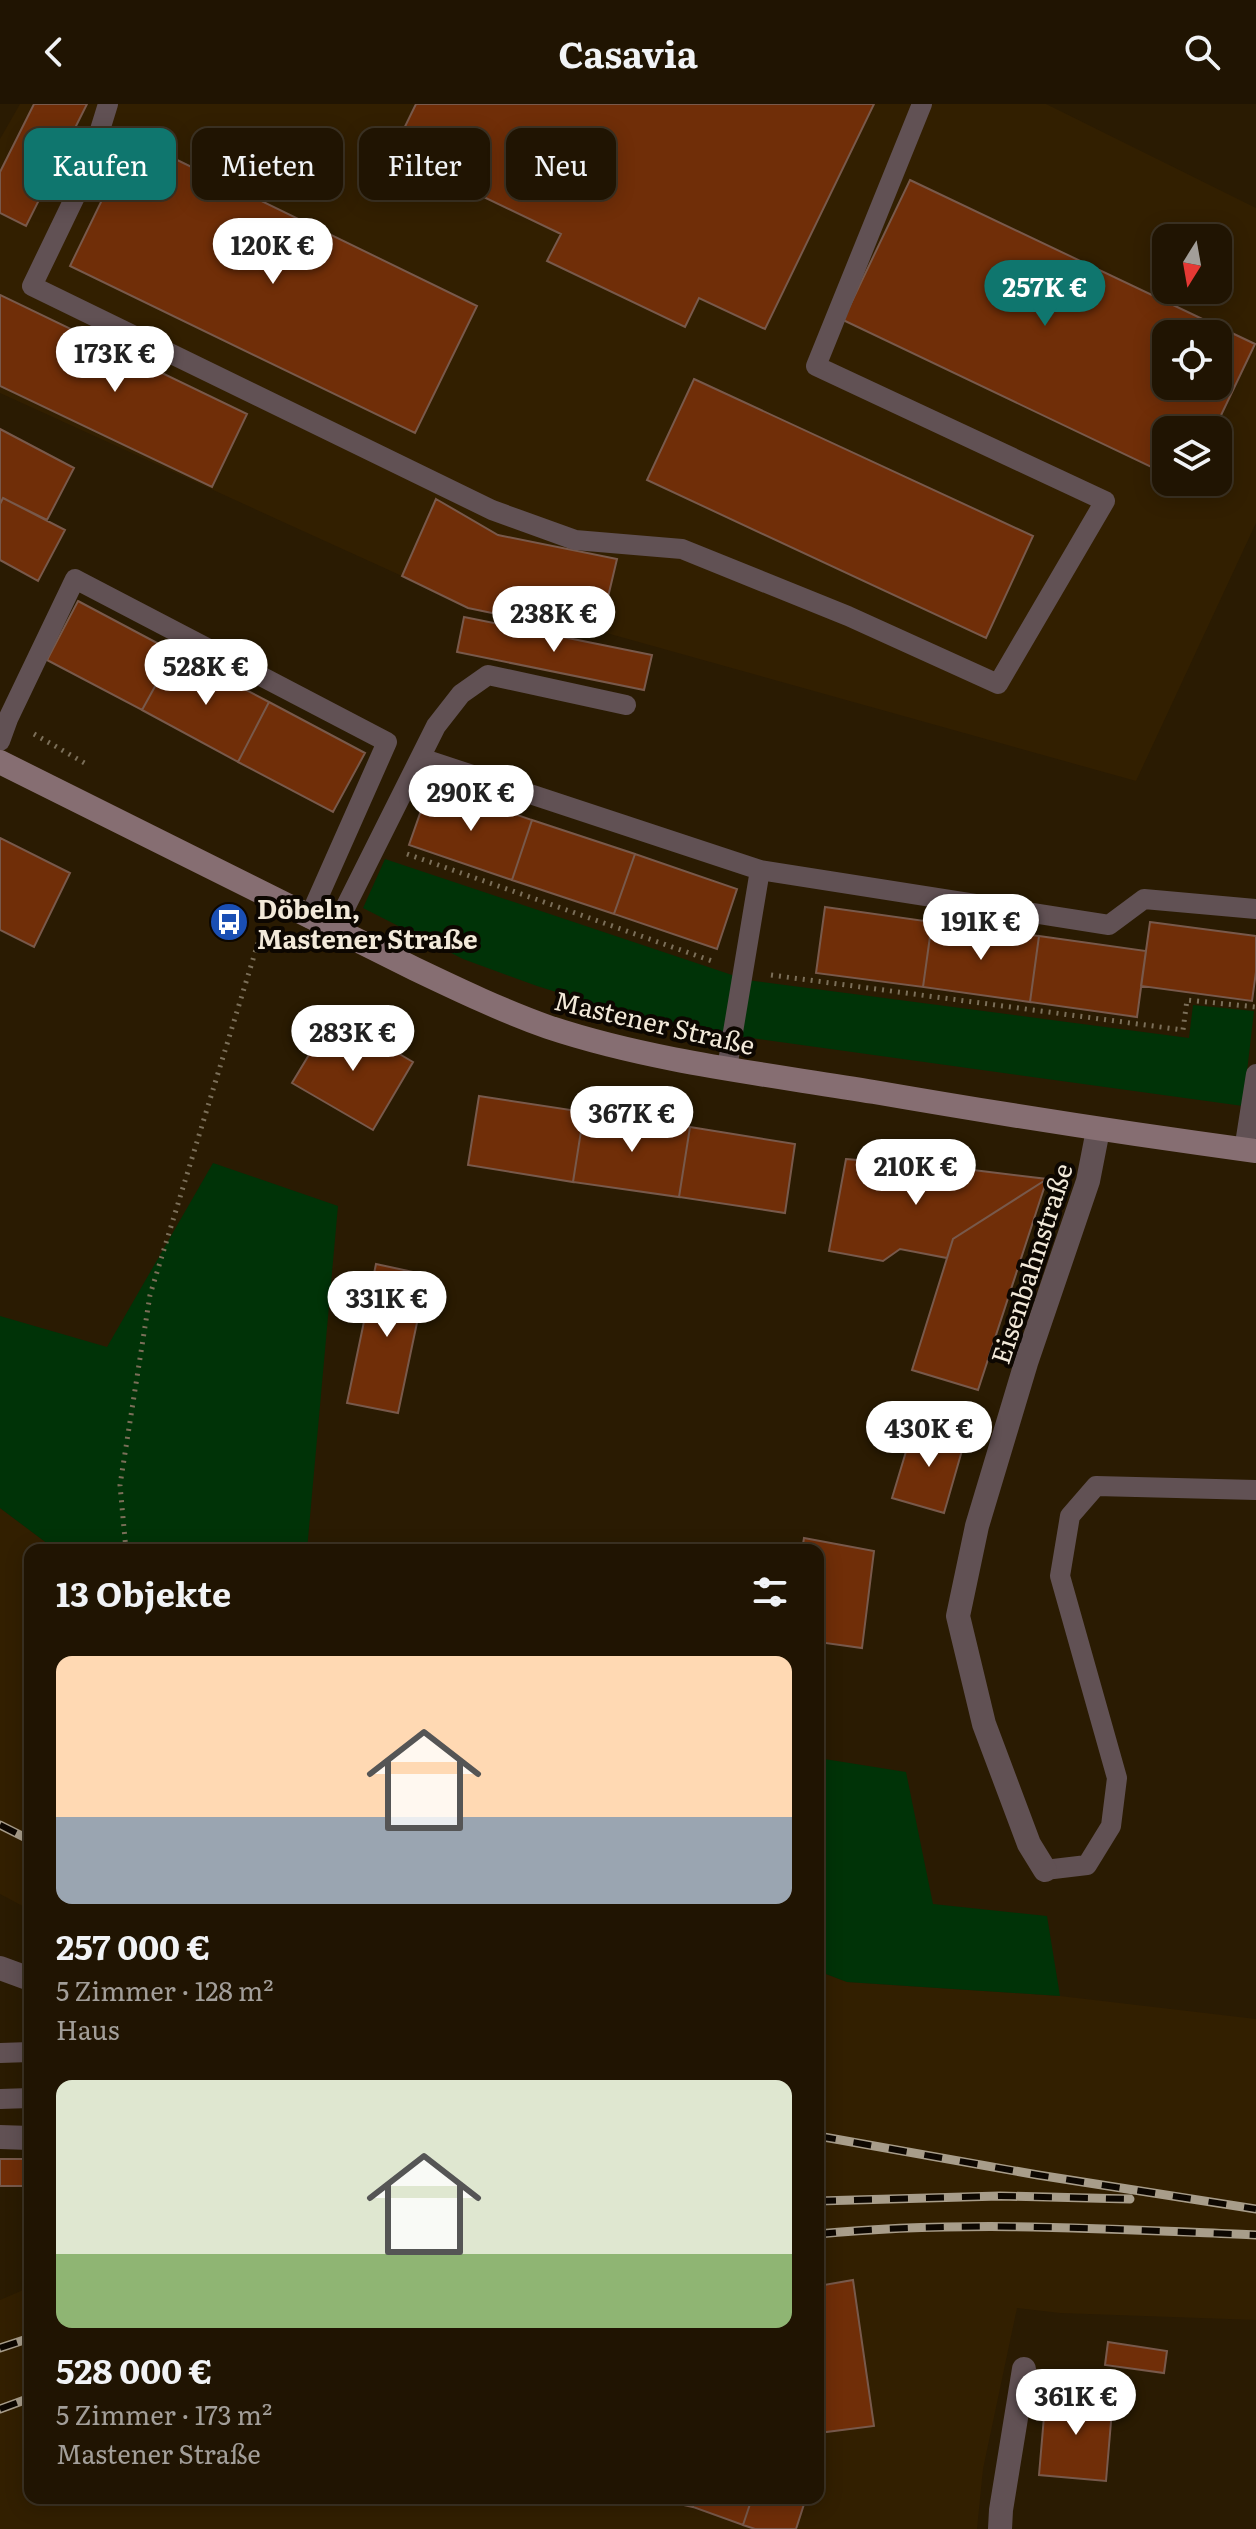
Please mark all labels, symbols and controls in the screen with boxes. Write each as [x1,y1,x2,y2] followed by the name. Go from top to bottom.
[558,26,698,79] text: Casavia
[32,30,76,74] icon: back
[1180,30,1224,74] icon: search
[24,128,176,200] chip: Kaufen
[192,128,343,200] chip: Mieten
[359,128,490,200] chip: Filter
[506,128,616,200] chip: Neu
[208,218,338,286] pin: 120K €
[231,224,315,263] text: 120K €
[1152,224,1232,304] north arrow
[1152,224,1232,496] map controls
[980,260,1110,328] pin: 257K €
[1002,266,1088,305] text: 257K €
[1152,320,1232,400] button: locate
[50,326,180,394] pin: 173K €
[74,332,156,371] text: 173K €
[1152,416,1232,496] button: layers
[489,586,619,654] pin: 238K €
[510,592,598,631] text: 238K €
[141,639,271,707] pin: 528K €
[163,645,249,684] text: 528K €
[406,765,536,833] pin: 290K €
[427,771,515,810] text: 290K €
[257,888,478,957] place label: Döbeln, Mastener Straße
[916,894,1046,962] pin: 191K €
[941,900,1021,939] text: 191K €
[208,901,250,943] bus stop icon: Döbeln, Mastener Straße
[551,979,759,1063] street label: Mastener Straße
[288,1005,418,1073] pin: 283K €
[309,1011,397,1050] text: 283K €
[567,1086,697,1154] pin: 367K €
[588,1092,676,1131] text: 367K €
[851,1139,981,1207] pin: 210K €
[874,1145,958,1184] text: 210K €
[979,1157,1081,1369] street label: Eisenbahnstraße
[322,1271,452,1339] pin: 331K €
[346,1277,428,1316] text: 331K €
[864,1401,994,1469] pin: 430K €
[884,1407,974,1446] text: 430K €
[56,1567,231,1617] text: 13 Objekte
[748,1570,792,1614] icon: filters
[352,1708,496,1852] icon: home
[56,1920,211,1970] text: 257 000 €
[56,1970,274,2009] text: 5 Zimmer · 128 m²
[56,2009,119,2048] text: Haus
[352,2132,496,2276] icon: home
[56,2344,213,2394] text: 528 000 €
[1011,2369,1141,2437] pin: 361K €
[1034,2375,1118,2414] text: 361K €
[56,2394,272,2433] text: 5 Zimmer · 173 m²
[56,2433,261,2472] text: Mastener Straße

